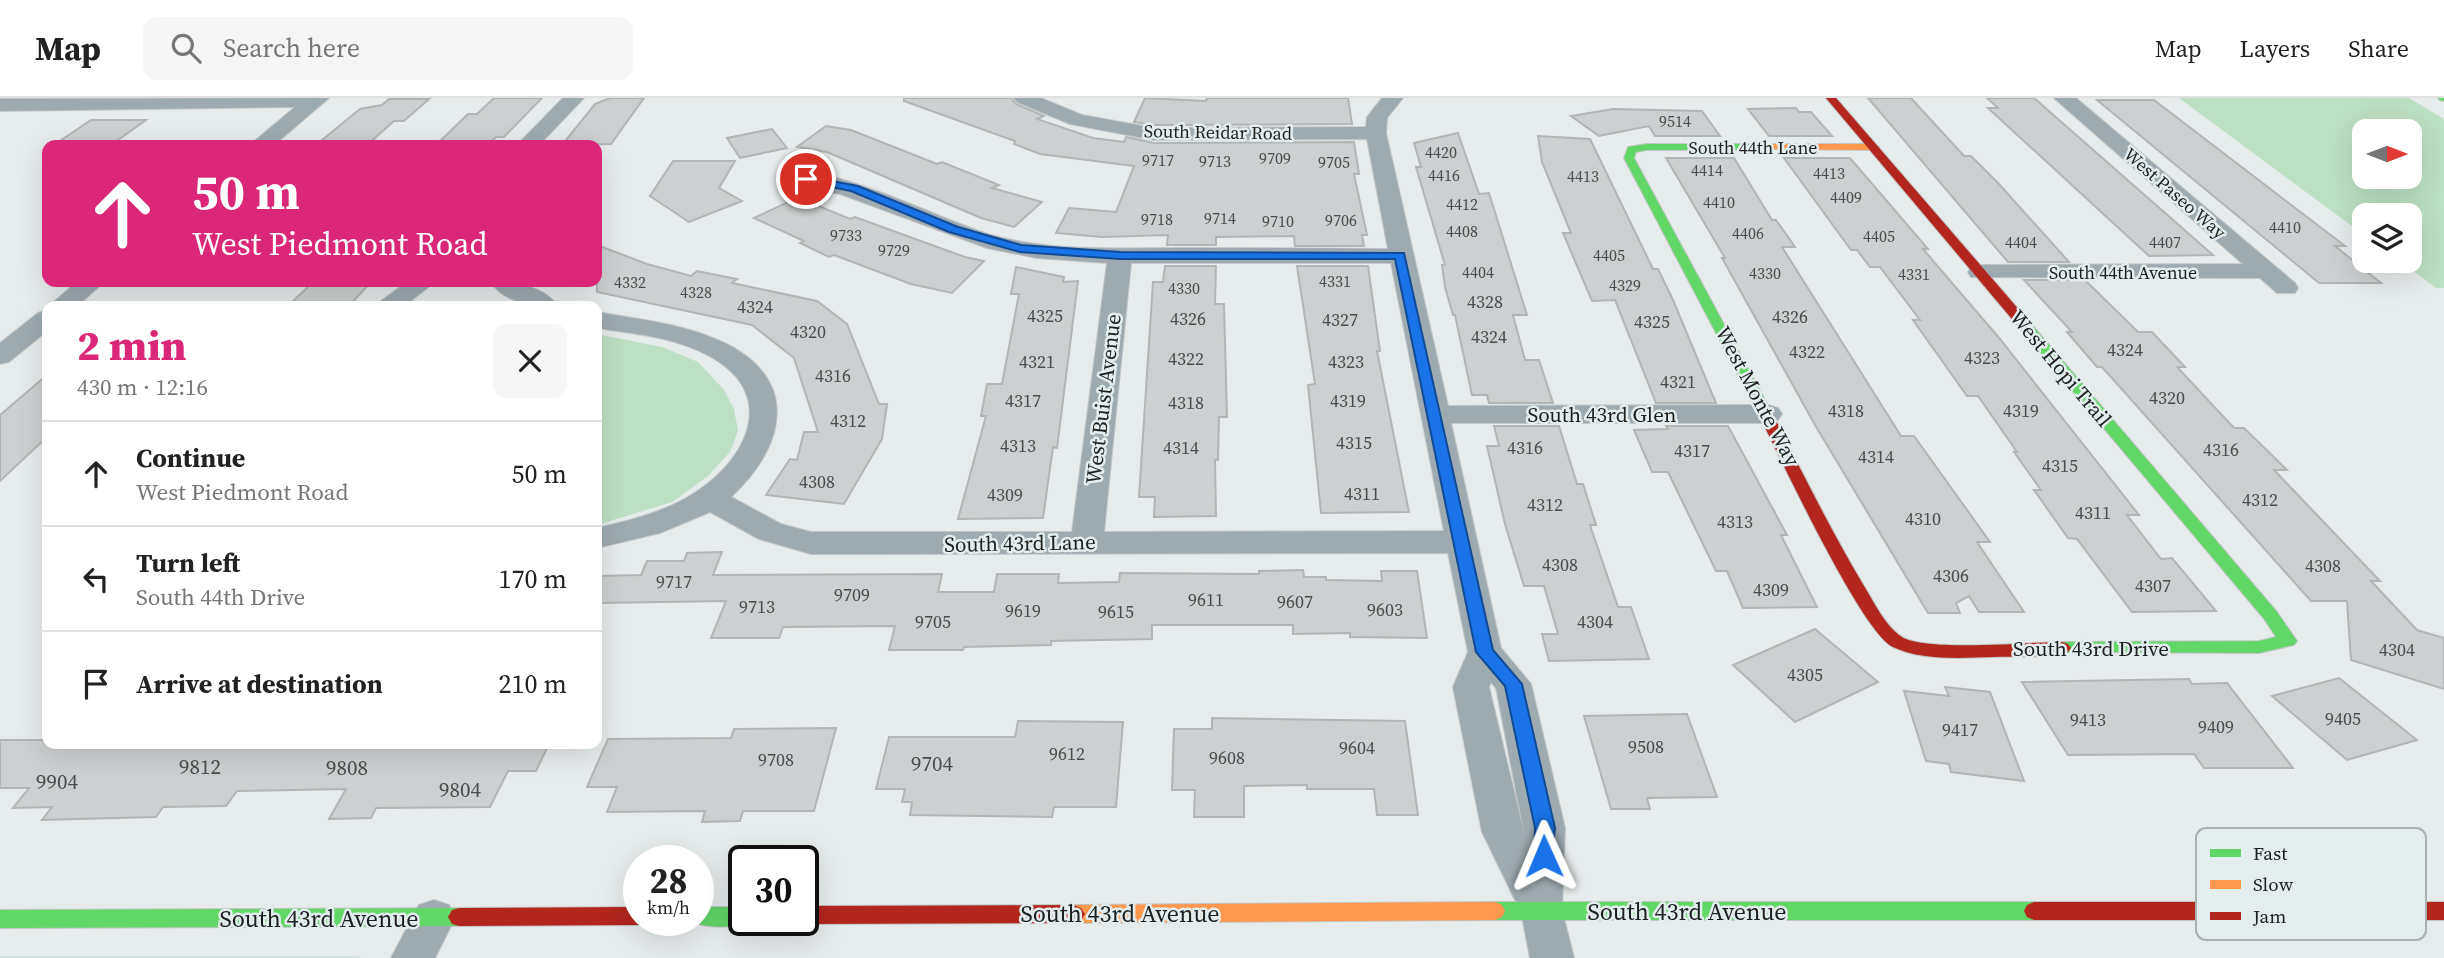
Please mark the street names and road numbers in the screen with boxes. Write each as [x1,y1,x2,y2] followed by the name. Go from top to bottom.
[1144,118,1292,146] street label: South Reidar Road
[1688,135,1818,160] street label: South 44th Lane
[2119,142,2232,245] street label: West Paseo Way
[2049,260,2197,285] street label: South 44th Avenue
[2003,303,2119,433] street label: West Hopi Trail
[1078,312,1128,486] street label: West Buist Avenue
[1709,321,1807,471] street label: West Monte Way
[1527,400,1677,429] street label: South 43rd Glen
[944,527,1096,559] street label: South 43rd Lane
[2013,634,2169,663] street label: South 43rd Drive
[1588,895,1786,928] street label: South 43rd Avenue
[1021,897,1219,930] street label: South 43rd Avenue
[220,902,418,935] street label: South 43rd Avenue

